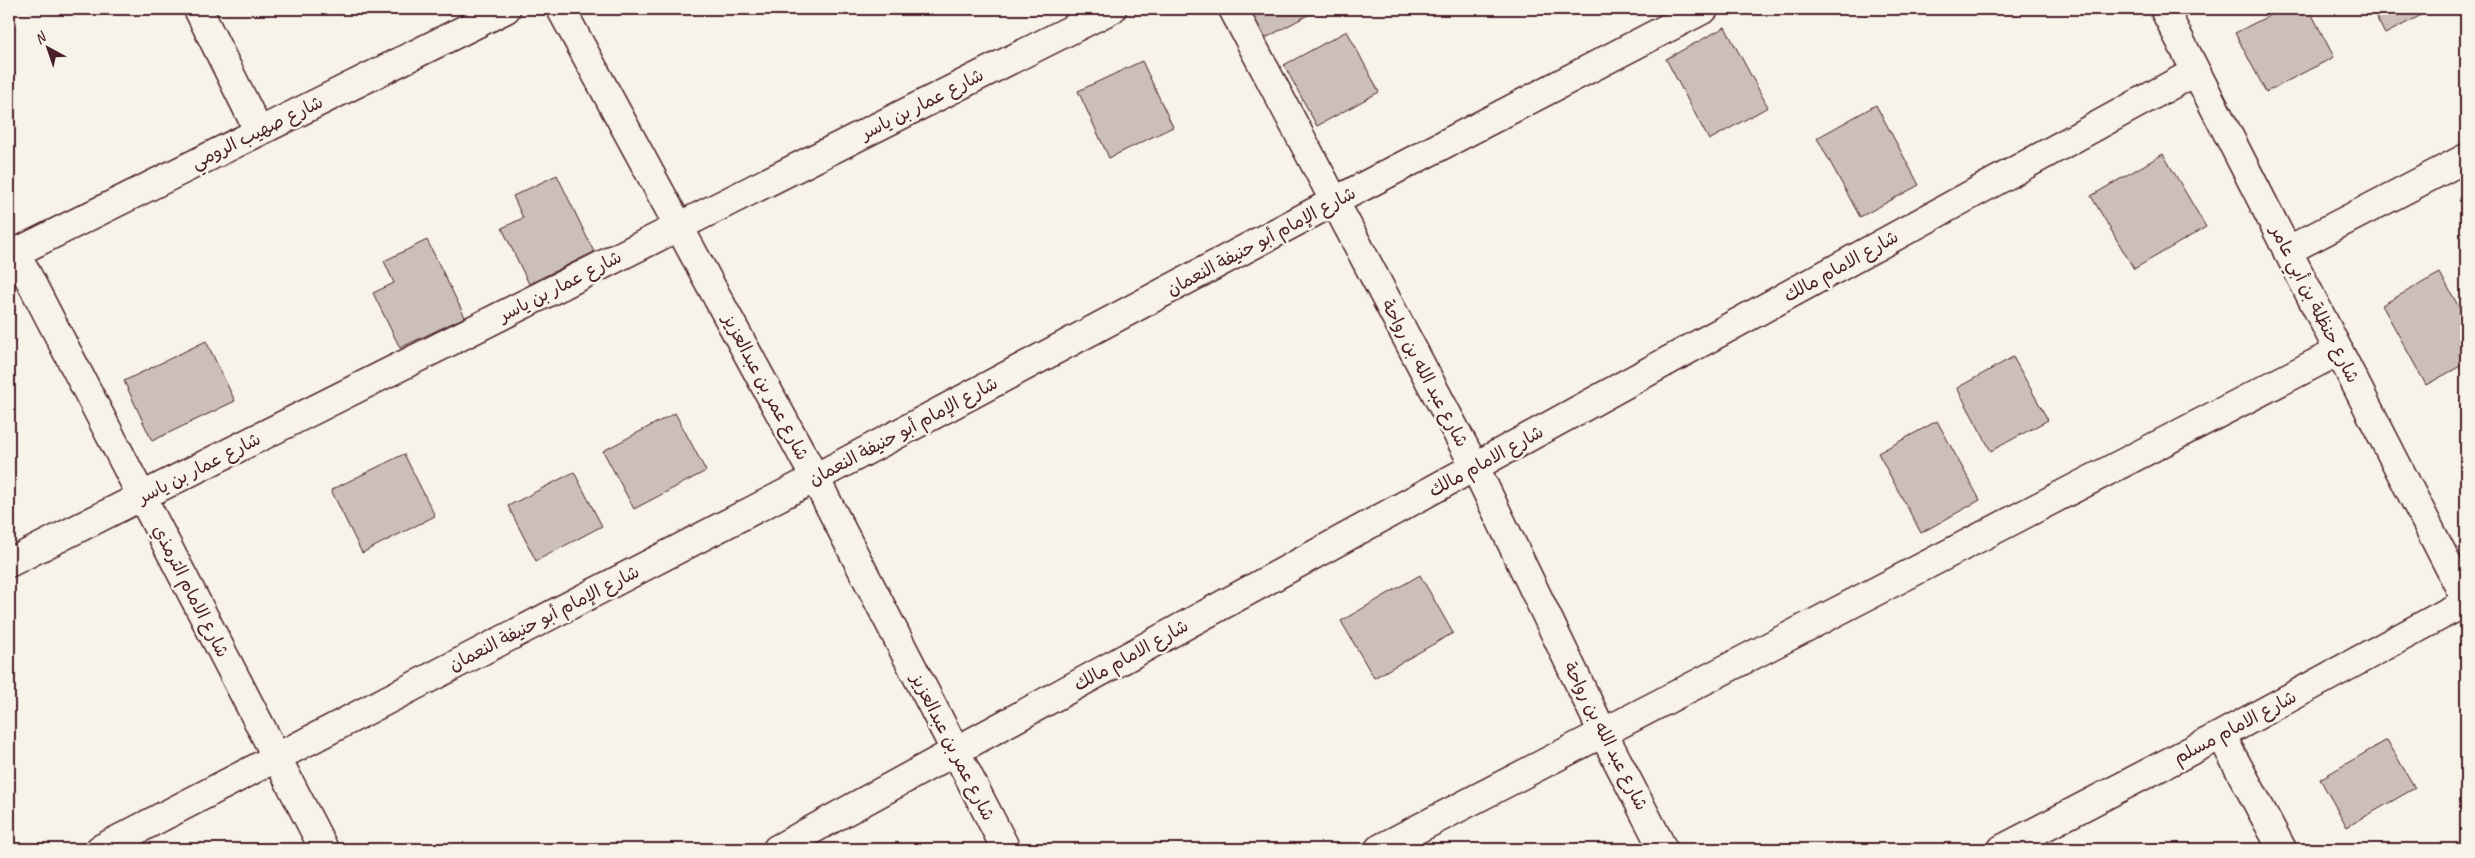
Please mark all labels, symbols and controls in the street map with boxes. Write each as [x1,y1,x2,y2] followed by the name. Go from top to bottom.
[22,22,72,72] north arrow
[31,28,51,48] text: N
[855,64,988,146] street label: شارع عمار بن ياسر
[187,91,329,178] street label: شارع صهيب الرومي
[1163,182,1361,303] street label: شارع الإمام أبو حنيفة النعمان
[2260,220,2364,389] street label: شارع حنظلة بن أبي عامر
[1780,225,1904,309] street label: شارع الامام مالك
[493,246,626,328] street label: شارع عمار بن ياسر
[1376,295,1473,451] street label: شارع عبد الله بن رواحة
[716,308,814,464] street label: شارع عمر بن عبدالعزيز
[805,372,1003,493] street label: شارع الإمام أبو حنيفة النعمان
[1425,420,1549,504] street label: شارع الامام مالك
[132,428,265,510] street label: شارع عمار بن ياسر
[145,521,234,662] street label: شارع الامام الترمذي
[445,560,644,678] street label: شارع الإمام أبو حنيفة النعمان
[1070,614,1194,698] street label: شارع الامام مالك
[1558,658,1653,815] street label: شارع عبد الله بن رواحة
[905,668,1000,825] street label: شارع عمر بن عبدالعزيز
[2170,685,2302,771] street label: شارع الامام مسلم

